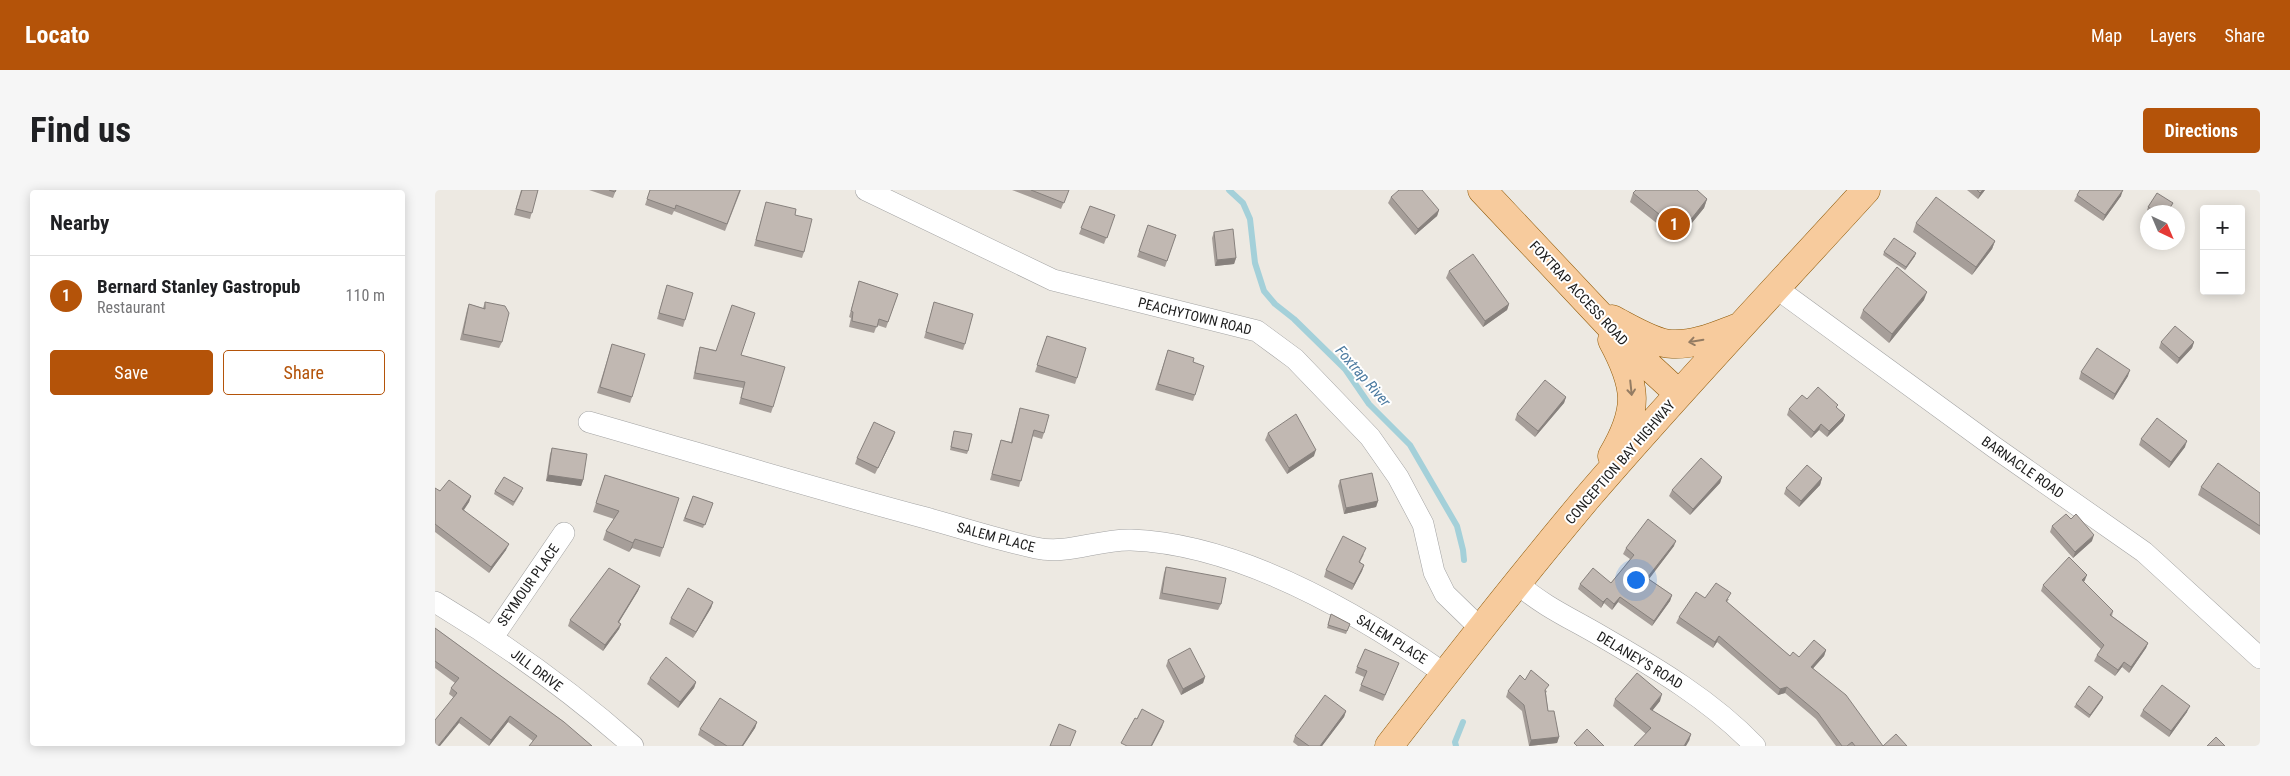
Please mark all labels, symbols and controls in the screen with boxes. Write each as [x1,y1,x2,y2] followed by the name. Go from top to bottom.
[25,21,90,49] text: Locato
[2091,25,2122,46] text: Map
[2150,25,2197,46] text: Layers
[2225,25,2265,46] text: Share
[2143,108,2260,153] button: Directions
[30,110,131,151] text: Find us
[1658,205,1690,243] pin: 1
[2140,205,2185,250] north arrow
[2200,205,2245,295] map controls
[2200,205,2245,250] button: +
[50,211,109,235] text: Nearby
[1526,238,1632,348] street label: FOXTRAP ACCESS ROAD
[2200,250,2245,295] button: −
[97,275,300,298] text: Bernard Stanley Gastropub
[62,286,70,305] text: 1
[346,286,385,305] text: 110 m
[1137,294,1253,338] street label: PEACHYTOWN ROAD
[97,298,165,317] text: Restaurant
[1688,337,1704,347] one-way arrow
[1332,342,1395,411] water label: Foxtrap River
[50,350,213,395] button: Save
[223,350,385,395] button: Share
[1626,379,1636,395] one-way arrow
[1562,396,1679,527] street label: CONCEPTION BAY HIGHWAY
[1979,433,2067,501] street label: BARNACLE ROAD
[955,519,1037,555] street label: SALEM PLACE
[494,541,562,629] street label: SEYMOUR PLACE
[1623,567,1649,593] your location
[1354,611,1430,667] street label: SALEM PLACE
[1594,628,1686,692] street label: DELANEY'S ROAD
[508,645,566,695] street label: JILL DRIVE

